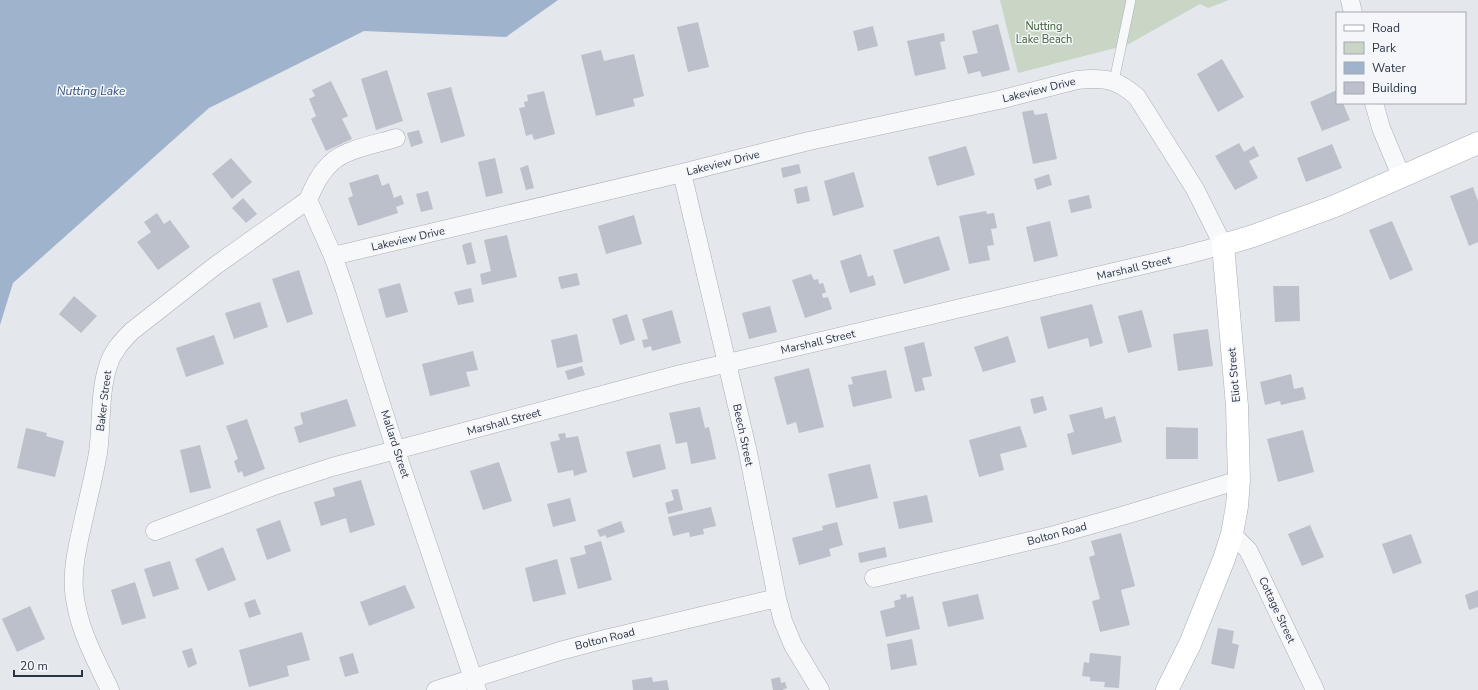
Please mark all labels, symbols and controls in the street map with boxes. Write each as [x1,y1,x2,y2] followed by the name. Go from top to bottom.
[1336,12,1466,104] legend
[1016,19,1072,47] park label: Nutting Lake Beach
[1372,20,1400,36] text: Road
[1372,40,1397,56] text: Park
[1372,60,1406,76] text: Water
[1001,74,1077,106] street label: Lakeview Drive
[1372,80,1417,96] text: Building
[57,83,126,99] water label: Nutting Lake
[685,147,761,179] street label: Lakeview Drive
[370,223,446,255] street label: Lakeview Drive
[1095,252,1173,284] street label: Marshall Street
[779,326,857,358] street label: Marshall Street
[1224,347,1244,403] street label: Eliot Street
[93,370,115,432] street label: Baker Street
[729,402,757,468] street label: Beech Street
[465,405,543,439] street label: Marshall Street
[377,408,413,480] street label: Mallard Street
[1025,519,1089,549] street label: Bolton Road
[1255,574,1299,646] street label: Cottage Street
[573,624,637,654] street label: Bolton Road
[14,652,82,678] scale bar
[20,658,48,674] text: 20 m

